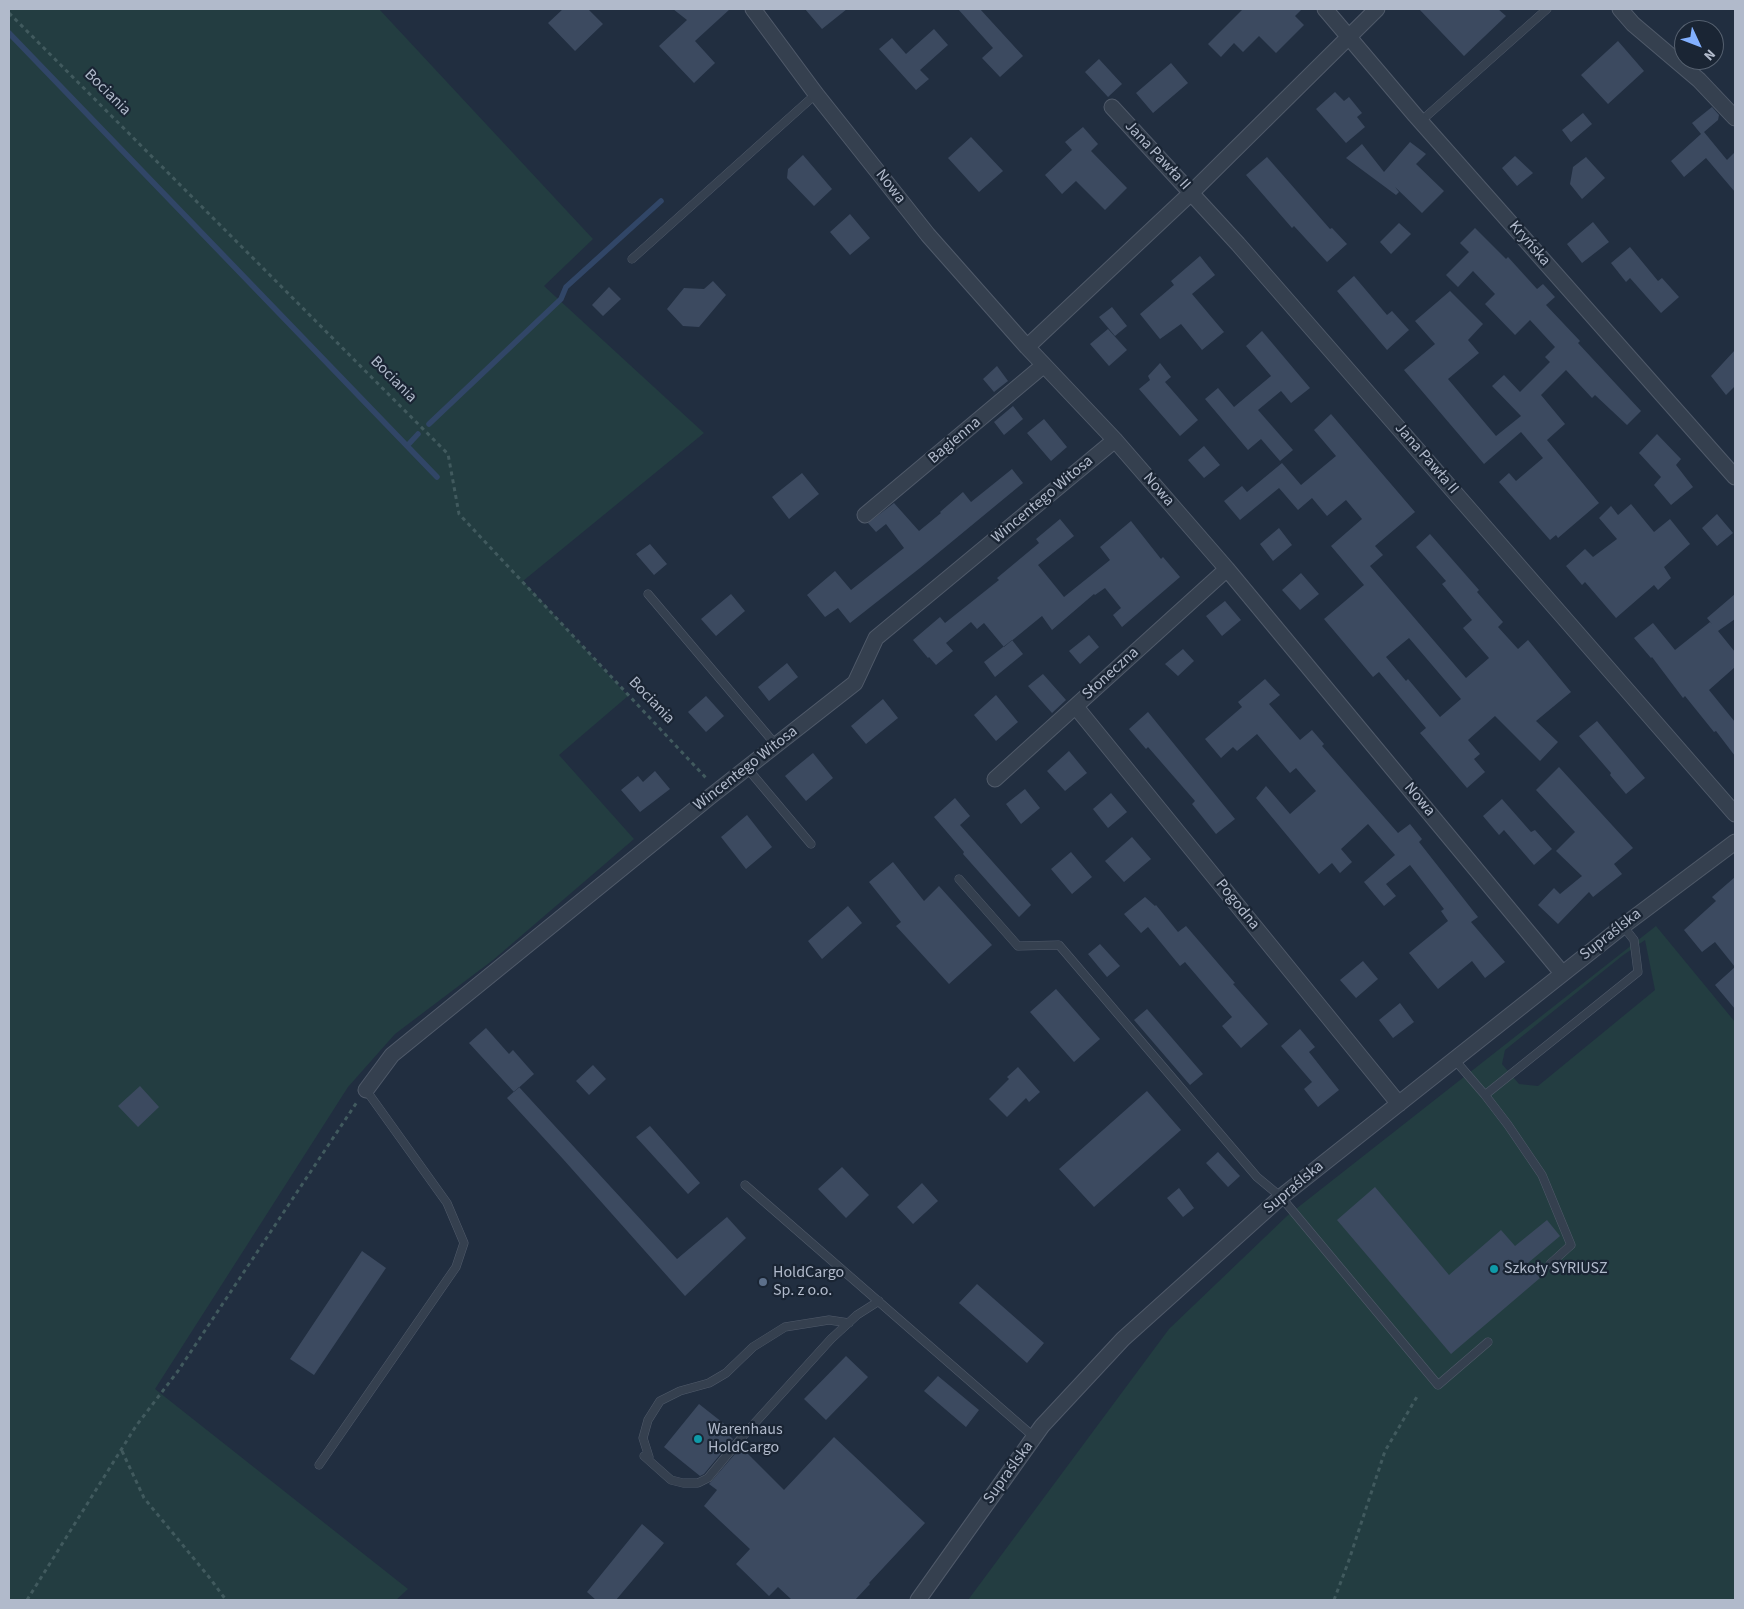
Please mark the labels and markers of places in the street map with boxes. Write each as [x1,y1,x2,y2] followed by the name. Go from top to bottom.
[1504,1259,1608,1279] place label: Szkoły SYRIUSZ
[773,1263,844,1301] place label: HoldCargo Sp. z o.o.
[1488,1263,1500,1275] marker: Szkoły SYRIUSZ
[757,1276,769,1288] marker: HoldCargo Sp. z o.o.
[708,1420,783,1458] place label: Warenhaus HoldCargo
[692,1433,704,1445] marker: Warenhaus HoldCargo

